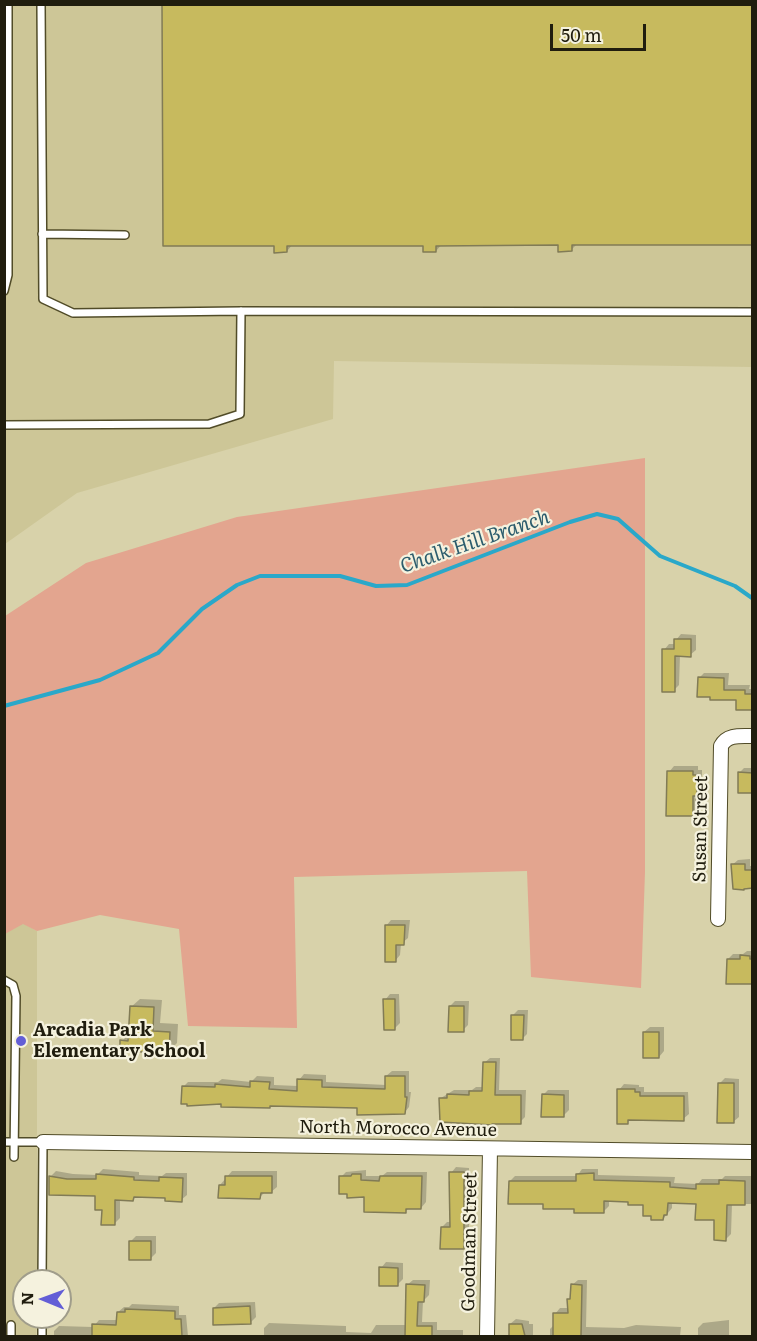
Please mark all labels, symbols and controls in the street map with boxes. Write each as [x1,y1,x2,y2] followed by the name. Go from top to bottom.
[553,12,649,50] scale bar
[561,21,602,48] text: 50 m
[397,505,553,579] water label: Chalk Hill Branch
[689,775,713,883] street label: Susan Street
[33,1020,205,1062] place label: Arcadia Park Elementary School
[14,1034,28,1048] marker: Arcadia Park Elementary School
[299,1116,497,1142] street label: North Morocco Avenue
[458,1172,482,1312] street label: Goodman Street
[12,1269,72,1329] north arrow
[14,1292,38,1306] text: N

